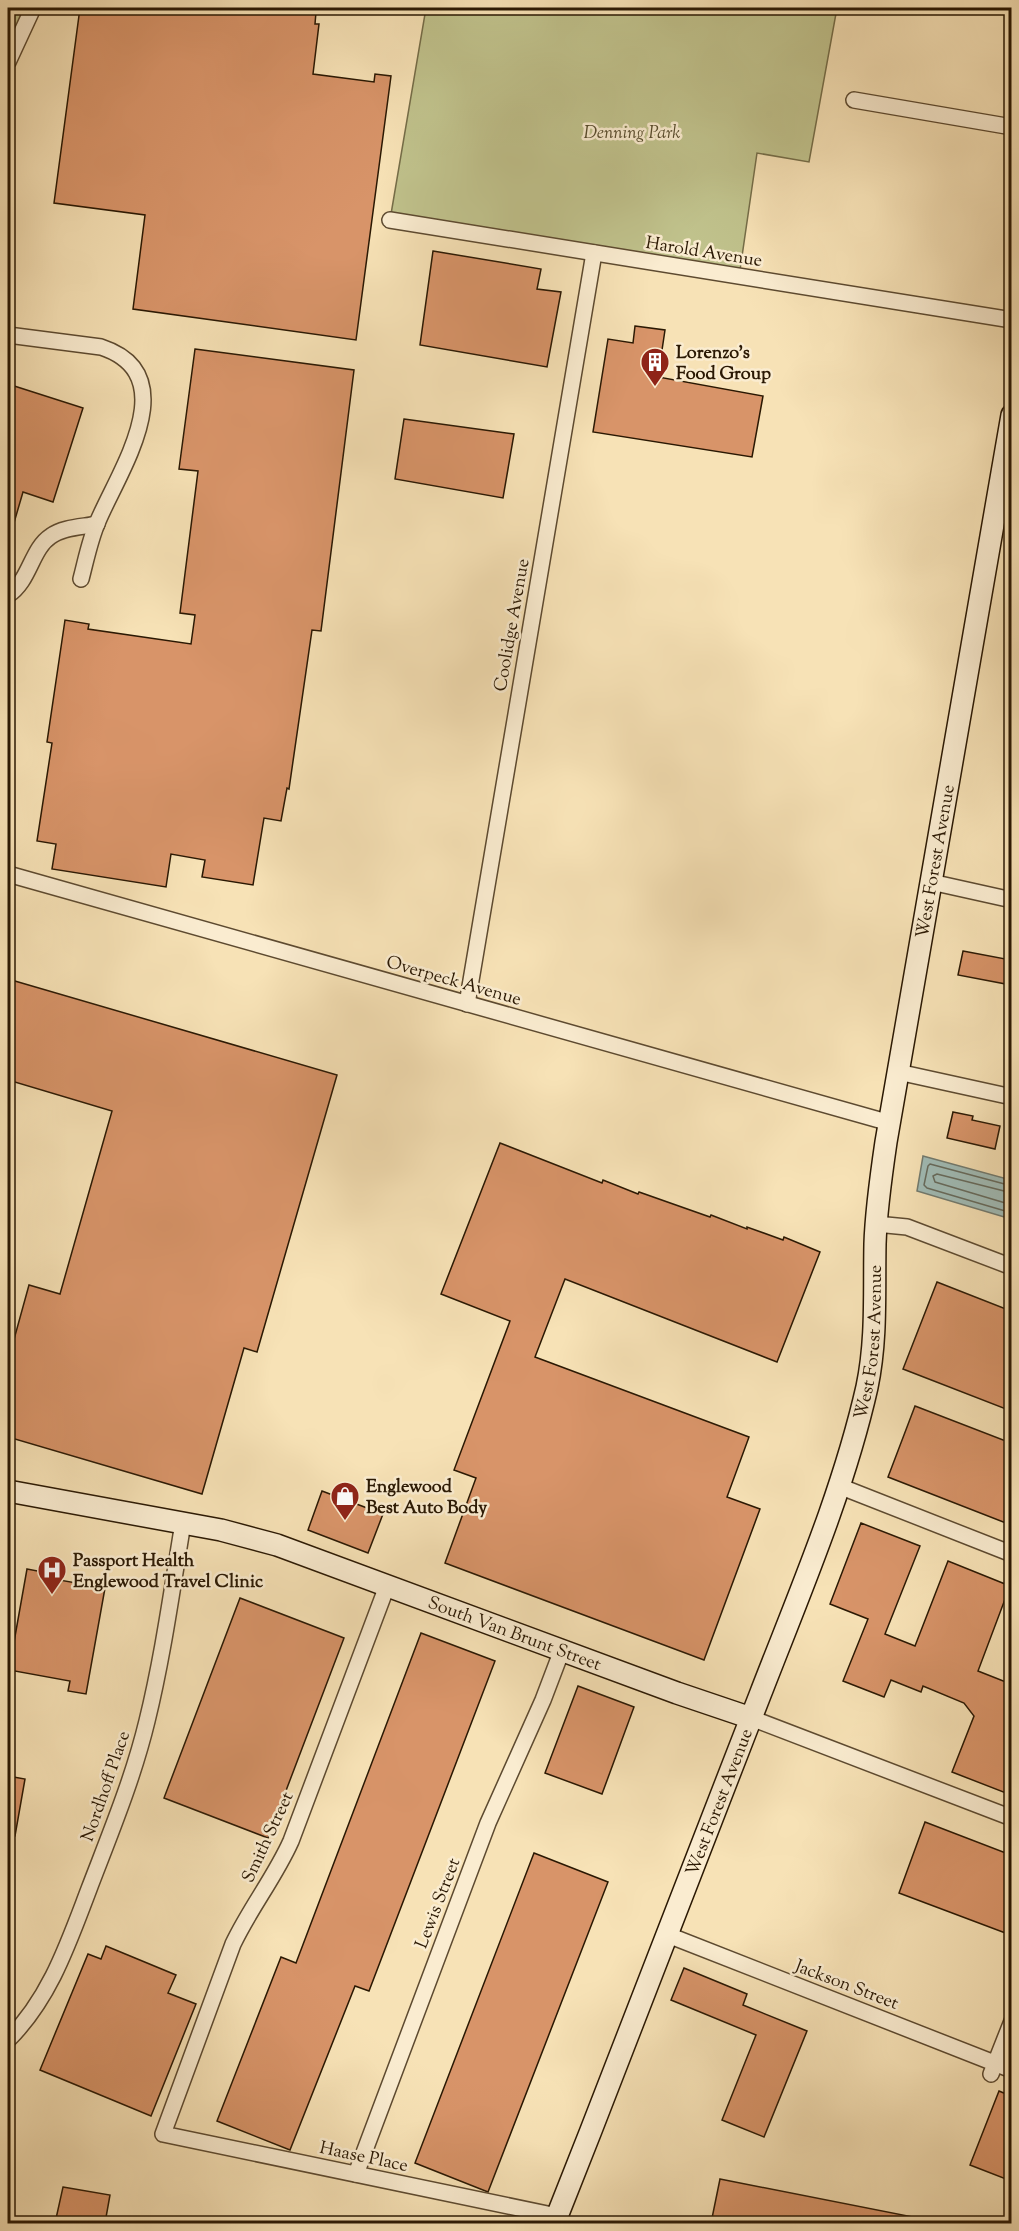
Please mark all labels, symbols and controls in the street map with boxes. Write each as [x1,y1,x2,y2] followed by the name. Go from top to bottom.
[584,121,680,147] park label: Denning Park
[643,231,764,275] street label: Harold Avenue
[676,341,771,388] place label: Lorenzo's Food Group
[639,346,671,388] building icon: Lorenzo's Food Group
[488,557,537,694] street label: Coolidge Avenue
[911,783,963,941] street label: West Forest Avenue
[383,950,524,1014] street label: Overpeck Avenue
[849,1265,890,1423] street label: West Forest Avenue
[366,1475,487,1522] place label: Englewood Best Auto Body
[329,1480,361,1522] shop icon: Englewood Best Auto Body
[73,1549,264,1596] place label: Passport Health Englewood Travel Clinic
[36,1554,68,1596] hospital icon: Passport Health Englewood Travel Clinic
[424,1591,604,1679] street label: South Van Brunt Street
[680,1725,761,1880] street label: West Forest Avenue
[76,1728,138,1846] street label: Nordhoff Place
[236,1788,301,1888] street label: Smith Street
[410,1855,468,1953] street label: Lewis Street
[790,1954,902,2018] street label: Jackson Street
[317,2136,410,2180] street label: Haase Place

